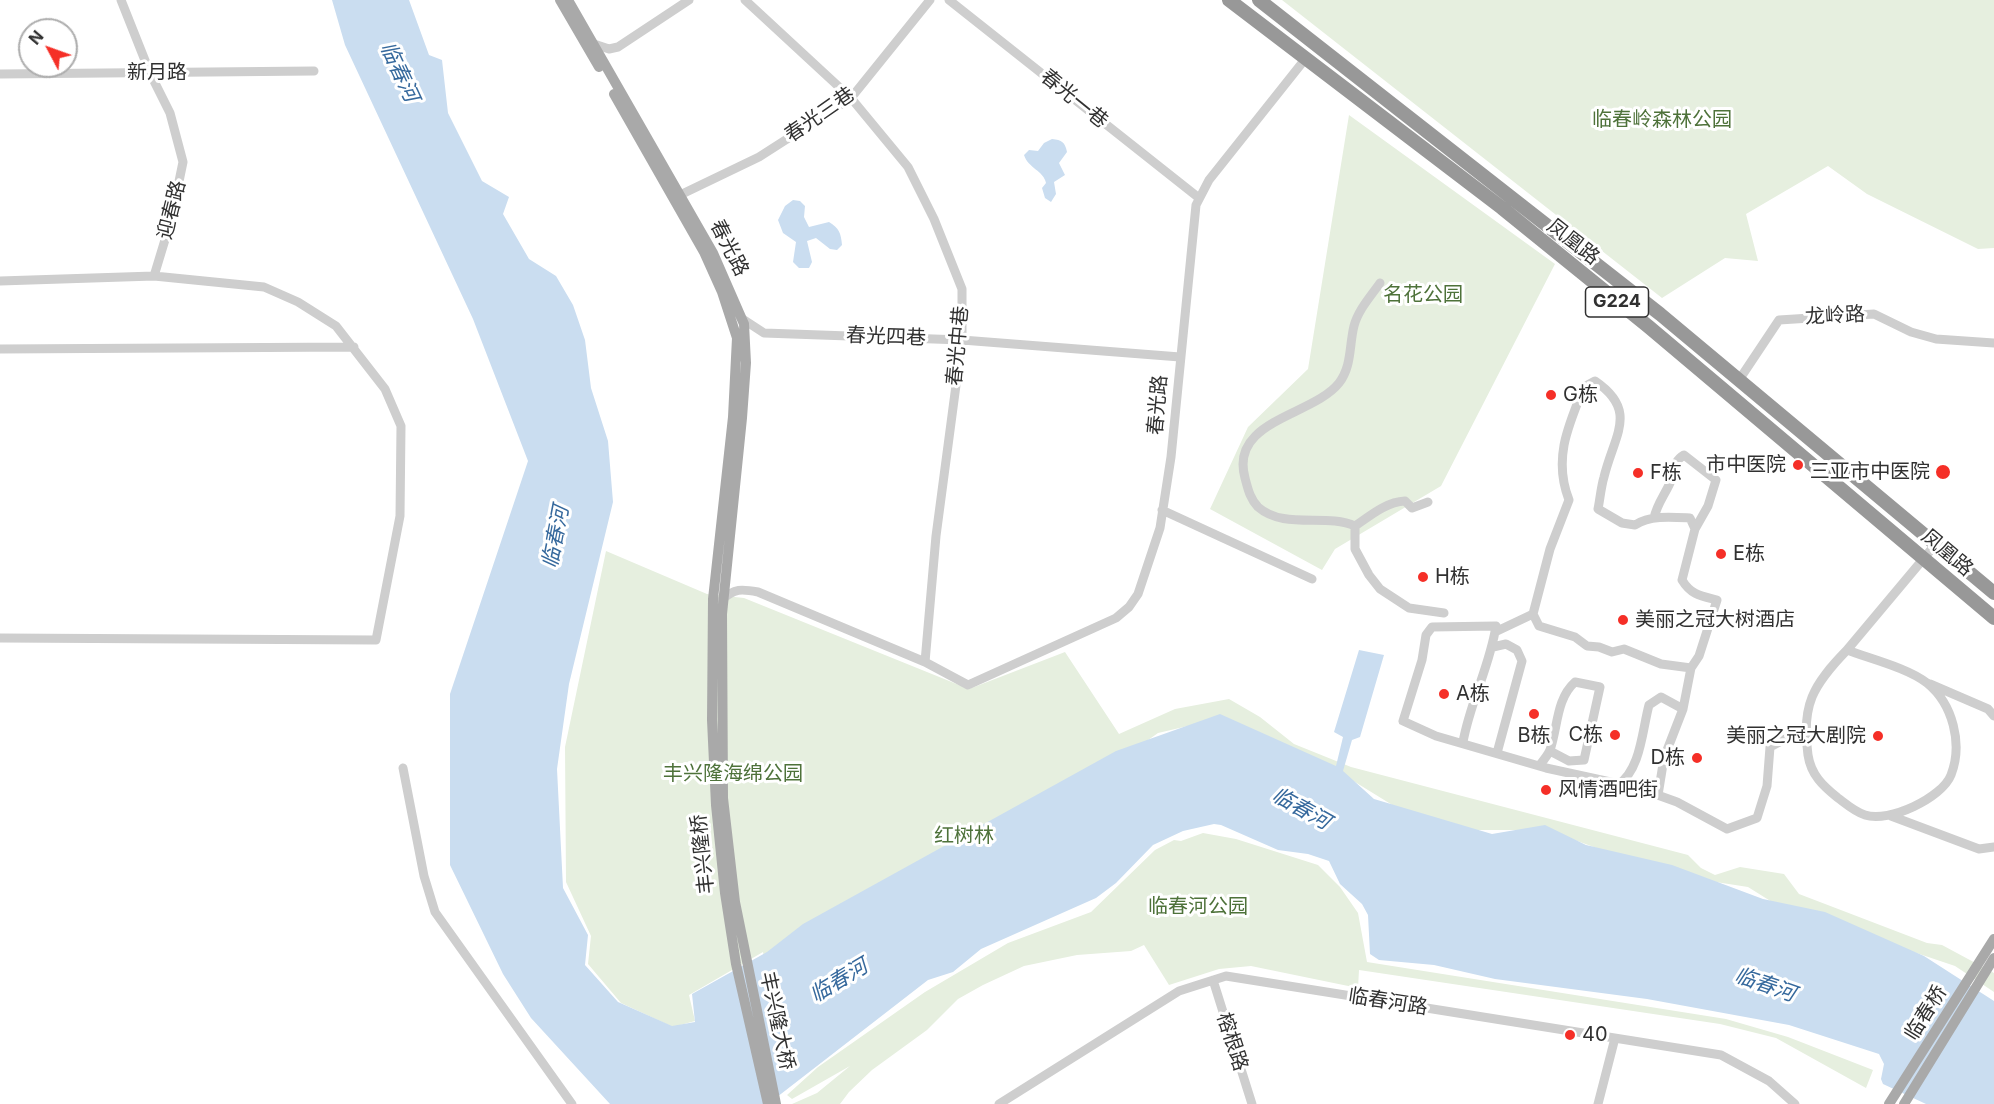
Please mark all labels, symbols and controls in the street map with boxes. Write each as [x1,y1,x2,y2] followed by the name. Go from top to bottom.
[18,18,78,78] north arrow
[24,26,47,49] text: N
[374,38,424,106] water label: 临春河
[127,61,187,85] street label: 新月路
[1035,65,1113,133] street label: 春光一巷
[780,82,860,148] street label: 春光三巷
[1592,108,1732,132] park label: 临春岭森林公园
[153,178,191,242] street label: 迎春路
[1542,214,1604,270] street label: 凤凰路
[705,216,753,280] street label: 春光路
[1383,283,1463,307] park label: 名花公园
[1586,287,1648,317] road number: G224
[1804,302,1866,330] street label: 龙岭路
[943,305,973,387] street label: 春光中巷
[846,324,926,350] street label: 春光四巷
[1143,374,1173,436] street label: 春光路
[1563,383,1598,407] place label: G栋
[1544,388,1558,402] marker: G栋
[1706,453,1786,477] place label: 市中医院
[1791,458,1805,472] marker: 市中医院
[1810,460,1930,484] place label: 三亚市中医院
[1650,461,1682,485] place label: F栋
[1934,463,1952,481] marker: 三亚市中医院
[1631,466,1645,480] marker: F栋
[538,504,574,570] water label: 临春河
[1916,525,1978,581] street label: 凤凰路
[1733,542,1765,566] place label: E栋
[1714,547,1728,561] marker: E栋
[1435,565,1470,589] place label: H栋
[1416,570,1430,584] marker: H栋
[1635,608,1795,632] place label: 美丽之冠大树酒店
[1616,613,1630,627] marker: 美丽之冠大树酒店
[1456,682,1490,706] place label: A栋
[1437,687,1451,701] marker: A栋
[1527,707,1541,721] marker: B栋
[1568,723,1603,747] place label: C栋
[1517,724,1551,748] place label: B栋
[1726,724,1866,748] place label: 美丽之冠大剧院
[1608,728,1622,742] marker: C栋
[1871,729,1885,743] marker: 美丽之冠大剧院
[1651,746,1685,770] place label: D栋
[1690,751,1704,765] marker: D栋
[663,762,803,786] park label: 丰兴隆海绵公园
[1558,778,1658,802] place label: 风情酒吧街
[1267,783,1335,835] water label: 临春河
[1539,783,1553,797] marker: 风情酒吧街
[687,813,719,895] street label: 丰兴隆桥
[934,824,994,848] park label: 红树林
[1148,895,1248,919] park label: 临春河公园
[806,954,872,1008] water label: 临春河
[1731,963,1799,1007] water label: 临春河
[755,970,799,1072] street label: 丰兴隆大桥
[1900,981,1952,1045] street label: 临春桥
[1347,984,1429,1020] street label: 临春河路
[1211,1010,1253,1074] street label: 榕根路
[1582,1023,1608,1047] place label: 40
[1563,1028,1577,1042] marker: 40

